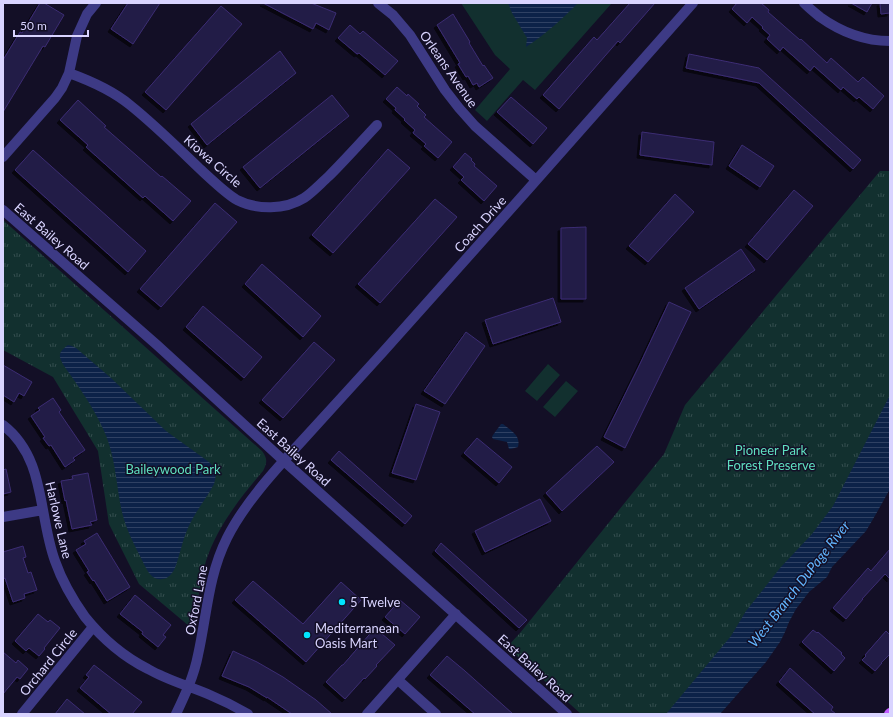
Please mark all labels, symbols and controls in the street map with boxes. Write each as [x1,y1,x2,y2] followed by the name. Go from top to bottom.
[14,12,88,38] scale bar
[20,18,47,33] text: 50 m
[417,27,482,111] street label: Orleans Avenue
[181,132,245,191] street label: Kiowa Circle
[451,192,510,255] street label: Coach Drive
[11,199,93,273] street label: East Bailey Road
[254,415,334,489] street label: East Bailey Road
[727,442,816,473] park label: Pioneer Park Forest Preserve
[125,461,221,477] park label: Baileywood Park
[42,480,76,560] street label: Harlowe Lane
[744,517,853,650] water label: West Branch DuPage River
[181,564,211,636] street label: Oxford Lane
[350,594,401,610] place label: 5 Twelve
[337,597,347,607] marker: 5 Twelve
[315,620,399,651] place label: Mediterranean Oasis Mart
[16,625,80,699] street label: Orchard Circle
[302,630,312,640] marker: Mediterranean Oasis Mart
[495,631,575,705] street label: East Bailey Road

